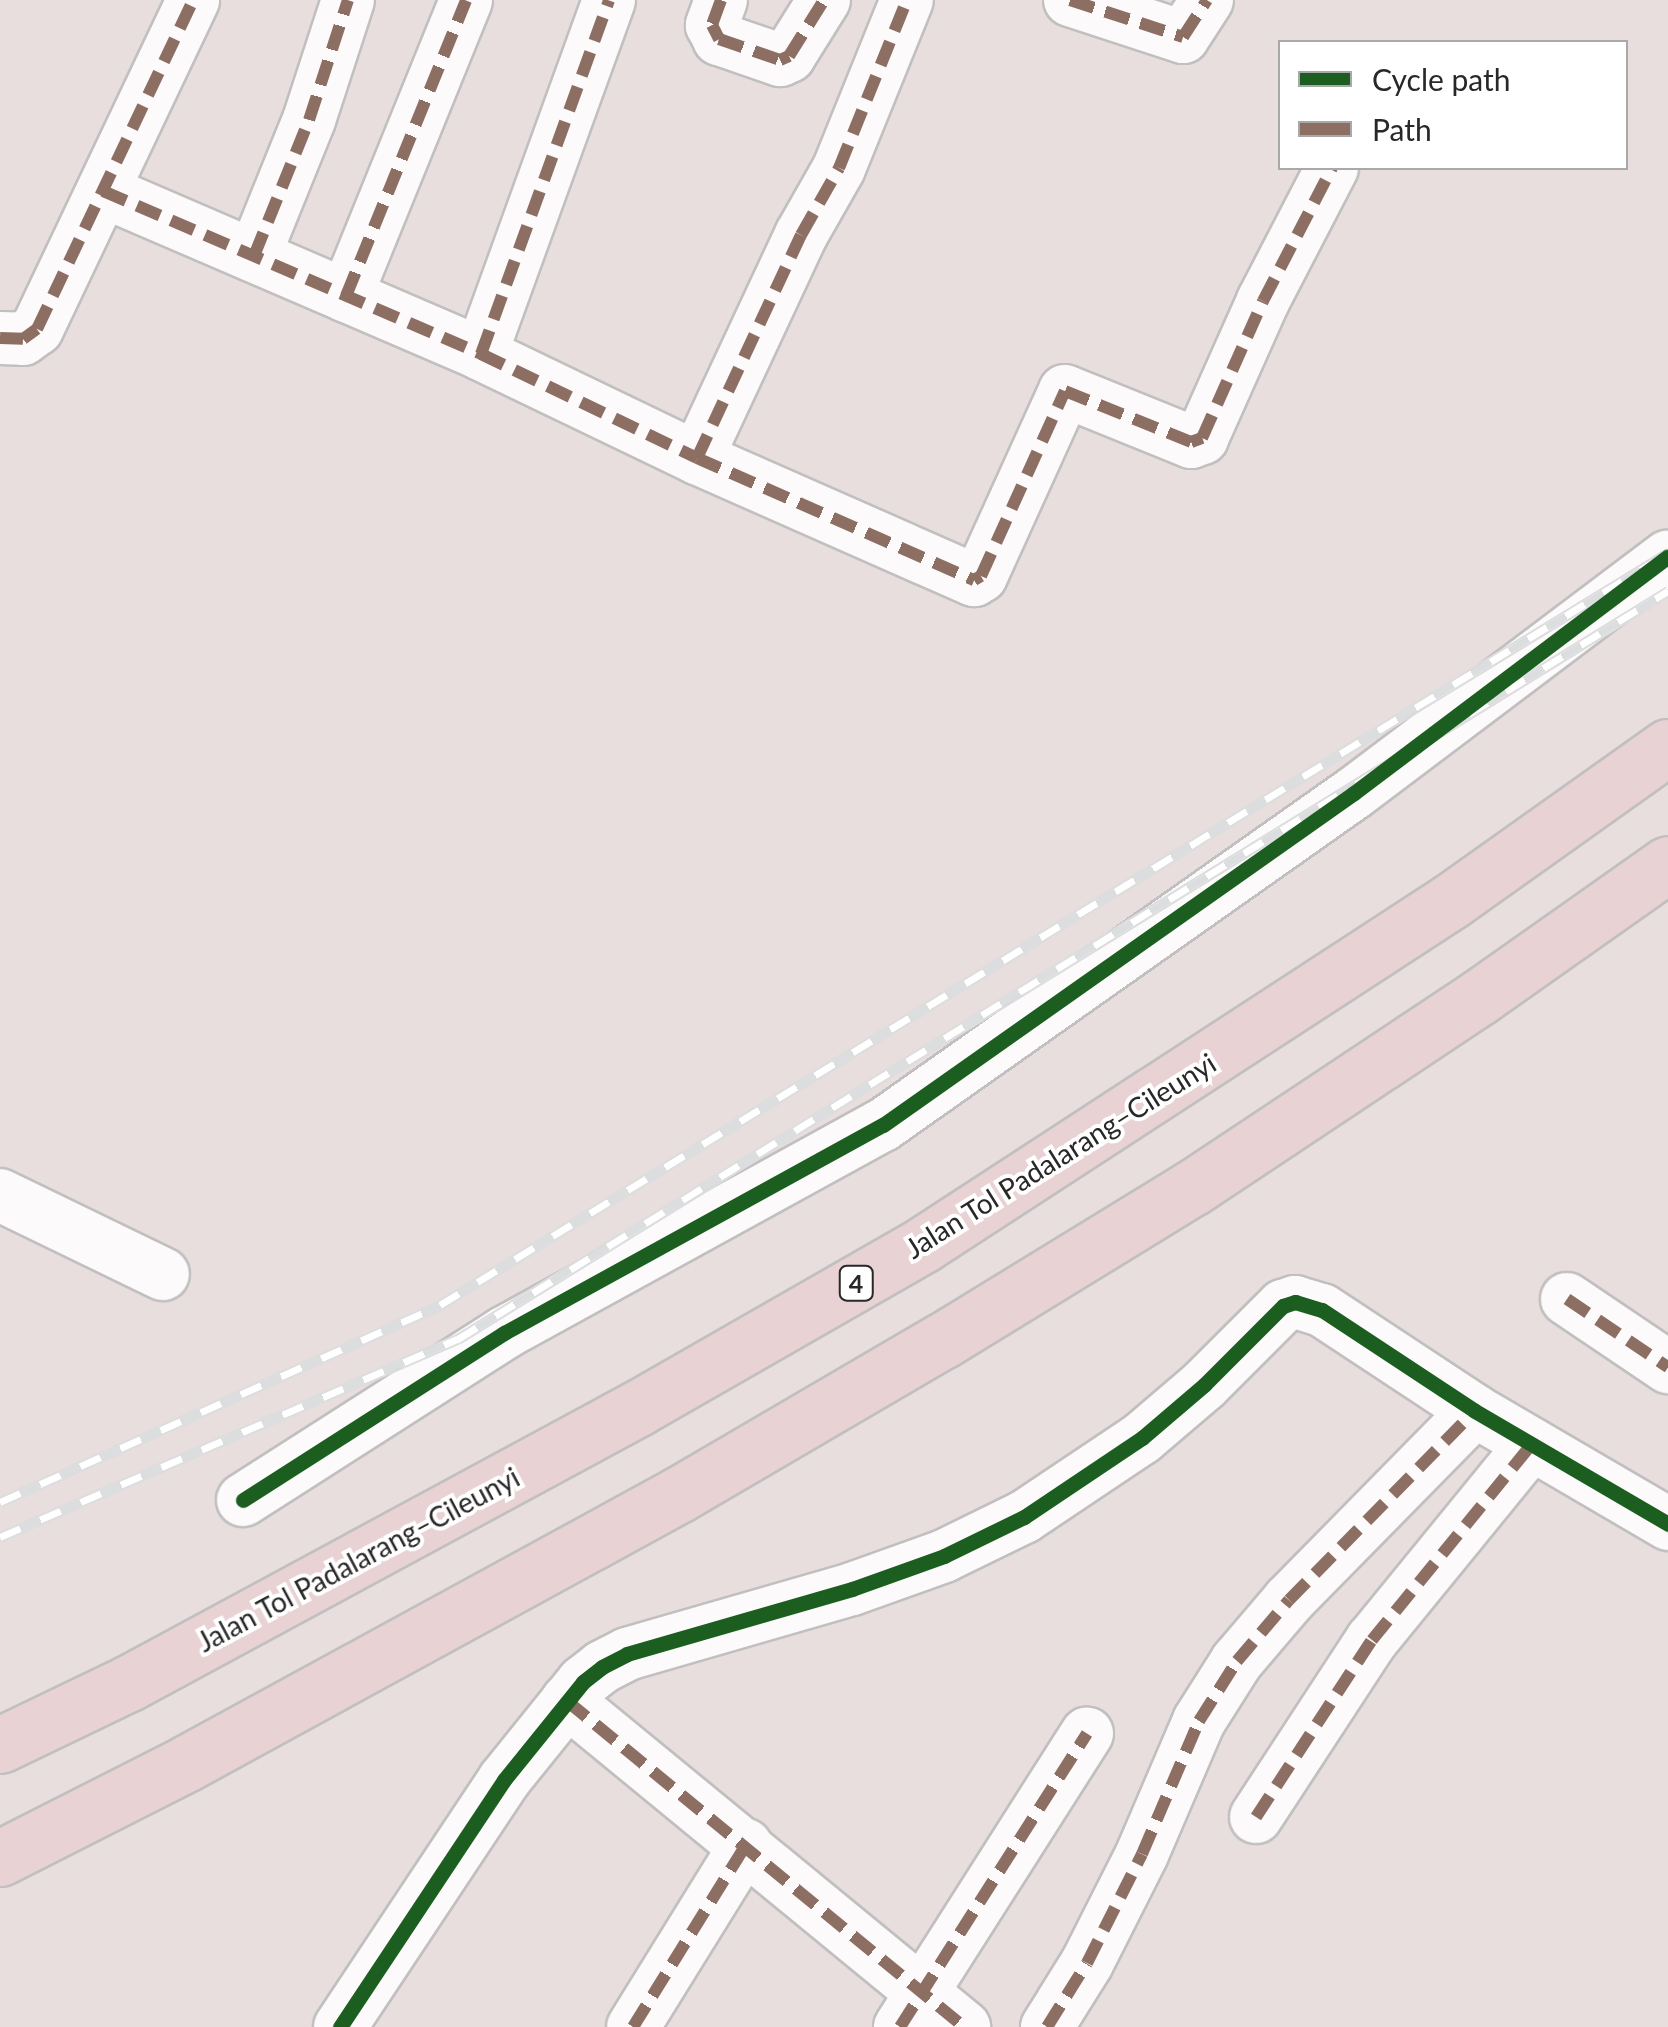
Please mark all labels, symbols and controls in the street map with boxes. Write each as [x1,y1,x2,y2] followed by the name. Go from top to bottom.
[1278,40,1628,170] legend
[1372,61,1511,97] text: Cycle path
[1372,111,1432,147] text: Path
[898,1045,1222,1265] street label: Jalan Tol Padalarang–Cileunyi
[838,1263,874,1303] road number: 4
[191,1459,525,1659] street label: Jalan Tol Padalarang–Cileunyi

